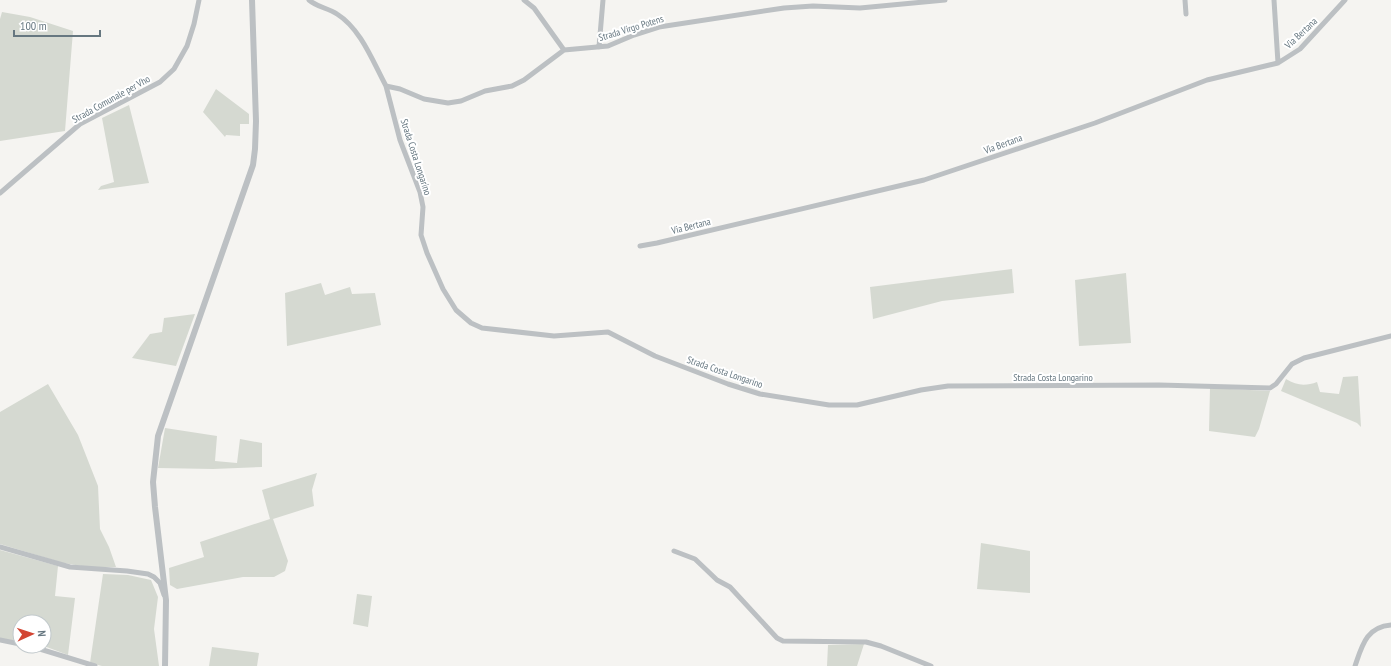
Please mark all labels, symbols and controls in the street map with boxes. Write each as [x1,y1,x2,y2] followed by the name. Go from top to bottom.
[14,12,100,38] scale bar
[597,12,666,44] street label: Strada Virgo Potens
[1281,15,1320,52] street label: Via Bertana
[20,18,47,33] text: 100 m
[70,72,152,126] street label: Strada Comunale per Vho
[398,117,434,197] street label: Strada Costa Longarino
[981,131,1024,157] street label: Via Bertana
[669,215,712,237] street label: Via Bertana
[685,353,765,391] street label: Strada Costa Longarino
[1013,371,1093,384] street label: Strada Costa Longarino
[12,614,52,654] north arrow
[35,630,49,637] text: N

